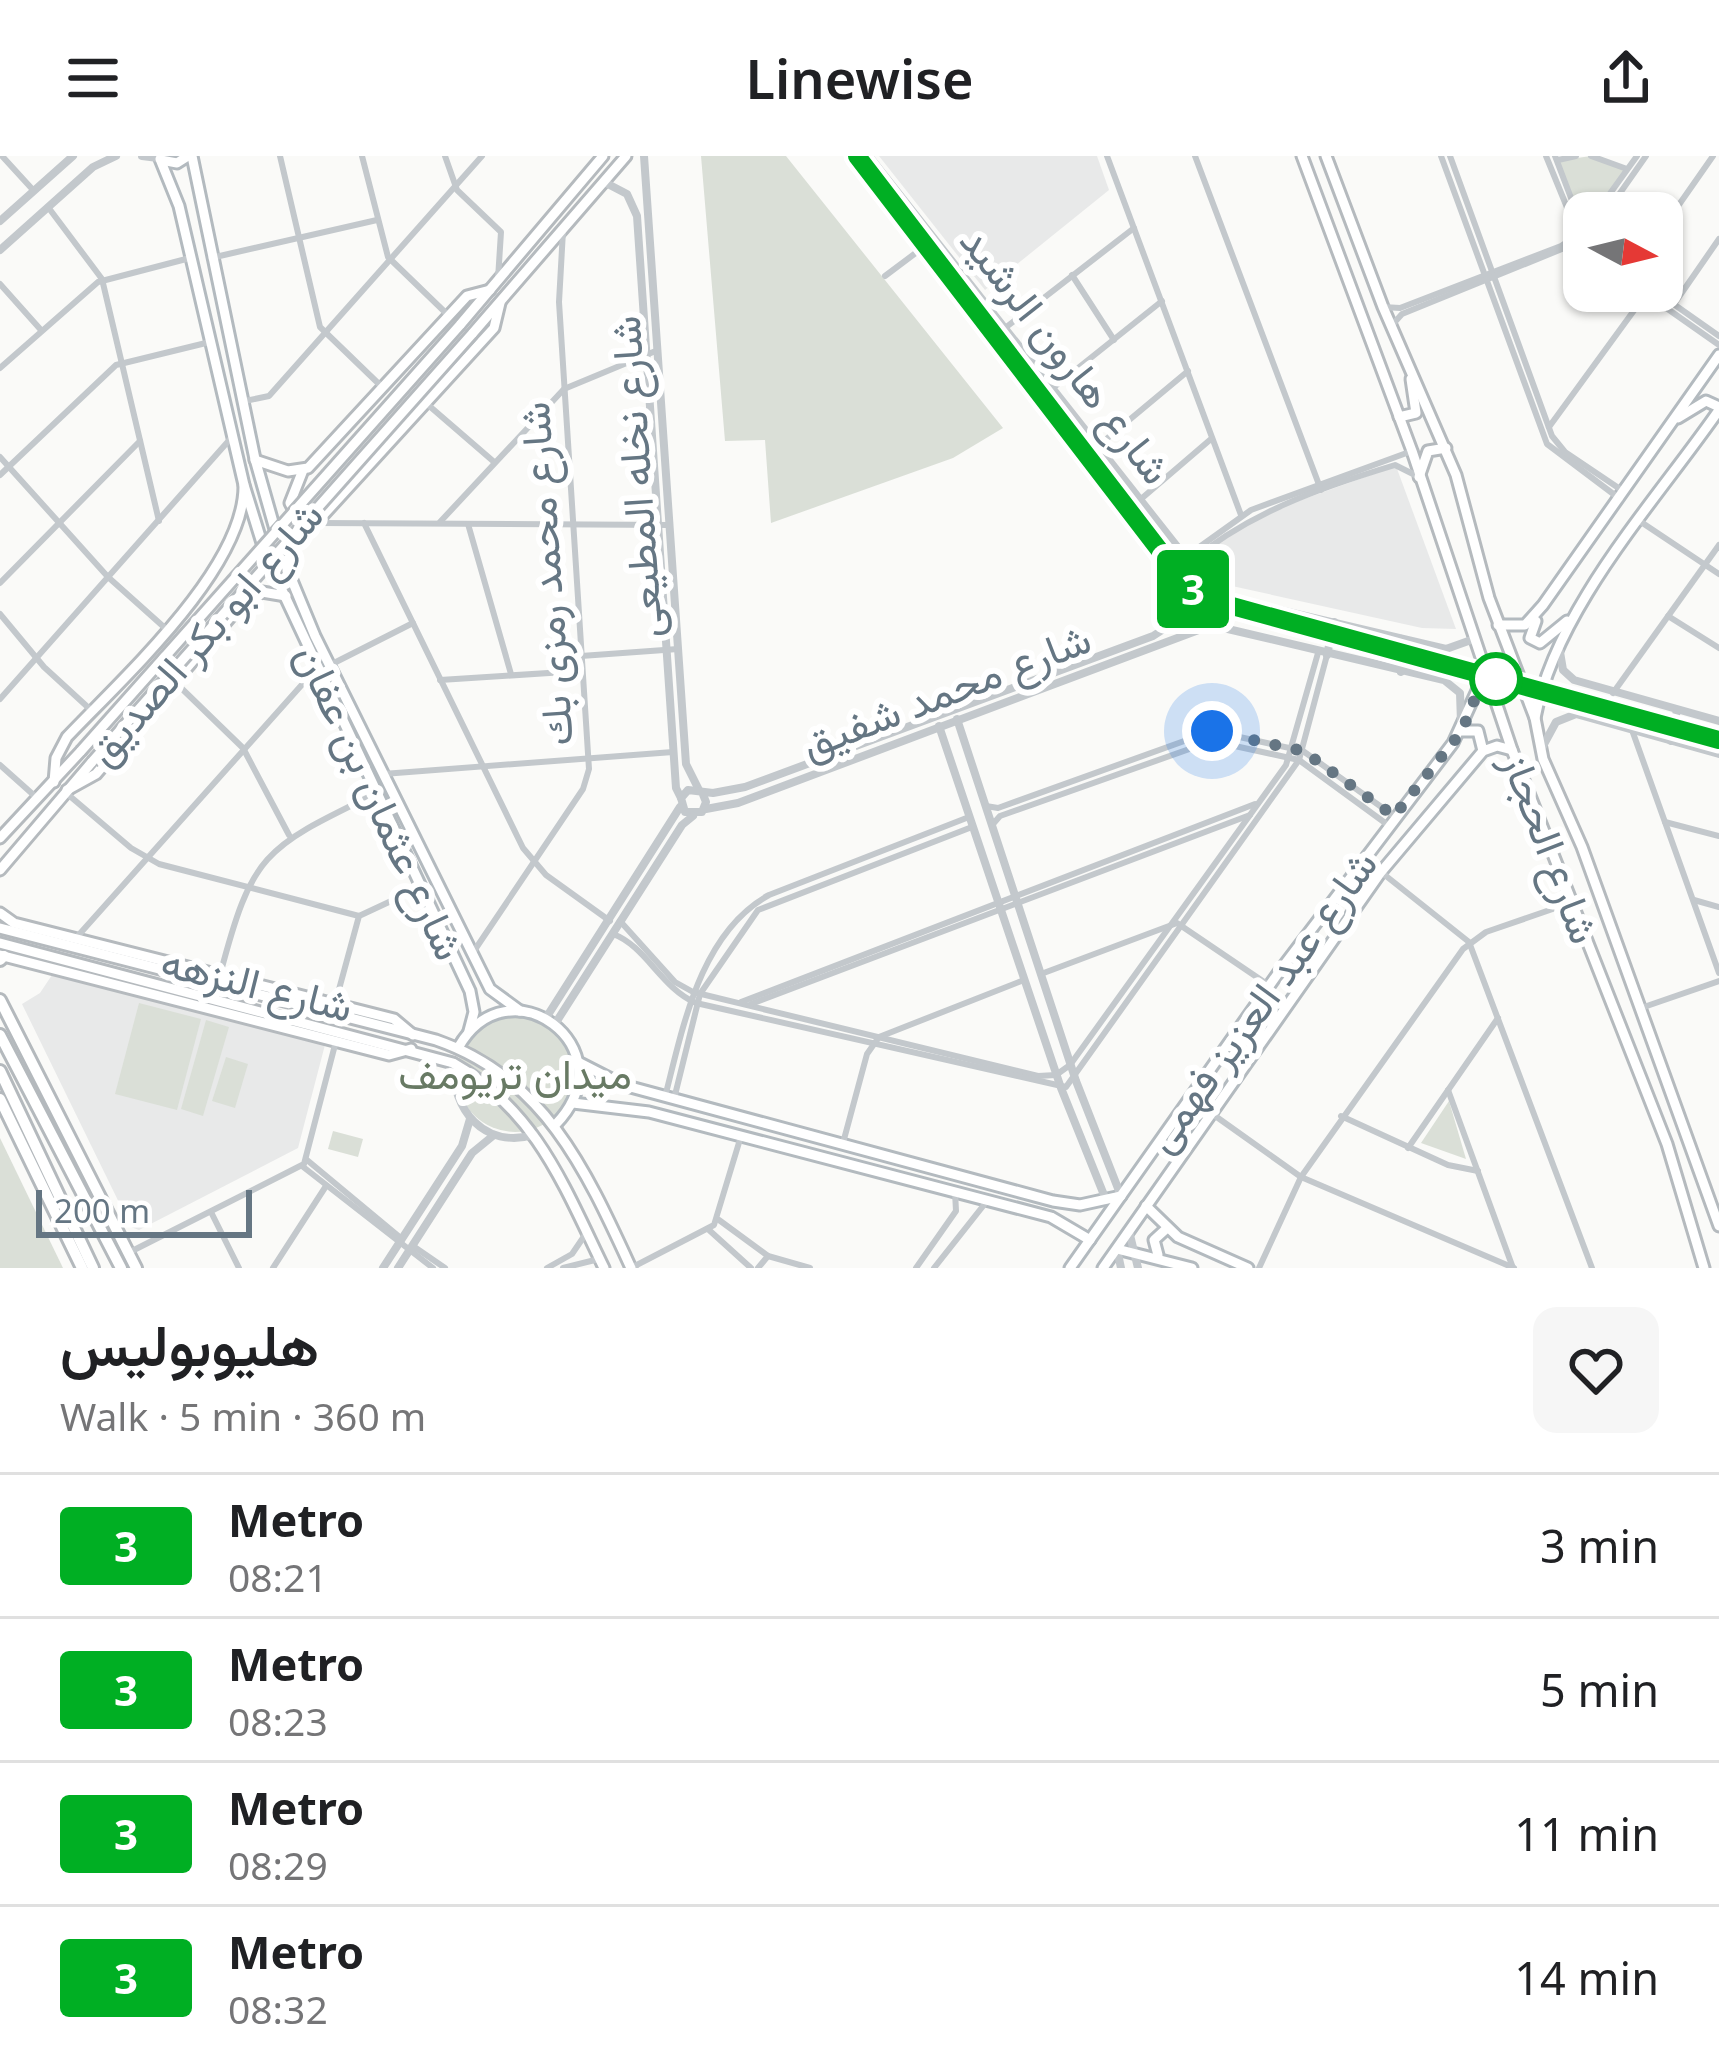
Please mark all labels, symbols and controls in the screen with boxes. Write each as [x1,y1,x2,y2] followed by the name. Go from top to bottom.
[745,41,974,115] text: Linewise
[60,45,126,111] icon: menu
[1593,45,1659,111] icon: share
[1563,192,1683,312] north arrow
[1563,192,1683,312] map controls
[947,213,1186,496] street label: شارع هارون الرشيد
[595,314,676,640] street label: شارع نخله المطيعى
[504,400,587,748] street label: شارع محمد رمزى بك
[73,487,336,778] street label: شارع ابو بكر الصديق
[1154,550,1232,628] line badge: 3
[1181,560,1205,617] text: 3
[793,608,1099,773] street label: شارع محمد شفيق
[281,634,480,969] street label: شارع عثمان بن عفان
[1471,654,1521,704] unlabelled marker
[1182,701,1242,761] your location
[1488,743,1615,952] street label: شارع الحجاز
[1131,837,1391,1164] street label: شارع عبد العزيز فهمى
[155,931,359,1036] street label: شارع النزهه
[398,1044,632,1101] park label: ميدان تريومف
[36,1184,252,1237] scale bar
[54,1188,150,1233] text: 200 m
[60,1305,319,1383] text: هليوبوليس
[1533,1307,1659,1433] button: heart
[60,1389,426,1442] text: Walk · 5 min · 360 m
[228,1489,364,1550] text: Metro
[1540,1515,1659,1576] text: 3 min
[114,1517,138,1574] text: 3
[228,1550,328,1603] text: 08:21
[228,1633,364,1694] text: Metro
[1540,1659,1659,1720] text: 5 min
[114,1661,138,1718] text: 3
[228,1694,328,1747] text: 08:23
[228,1777,364,1838] text: Metro
[1514,1803,1659,1864] text: 11 min
[114,1805,138,1862] text: 3
[228,1838,328,1891] text: 08:29
[228,1921,364,1982] text: Metro
[1514,1947,1659,2008] text: 14 min
[114,1949,138,2006] text: 3
[228,1982,328,2035] text: 08:32

